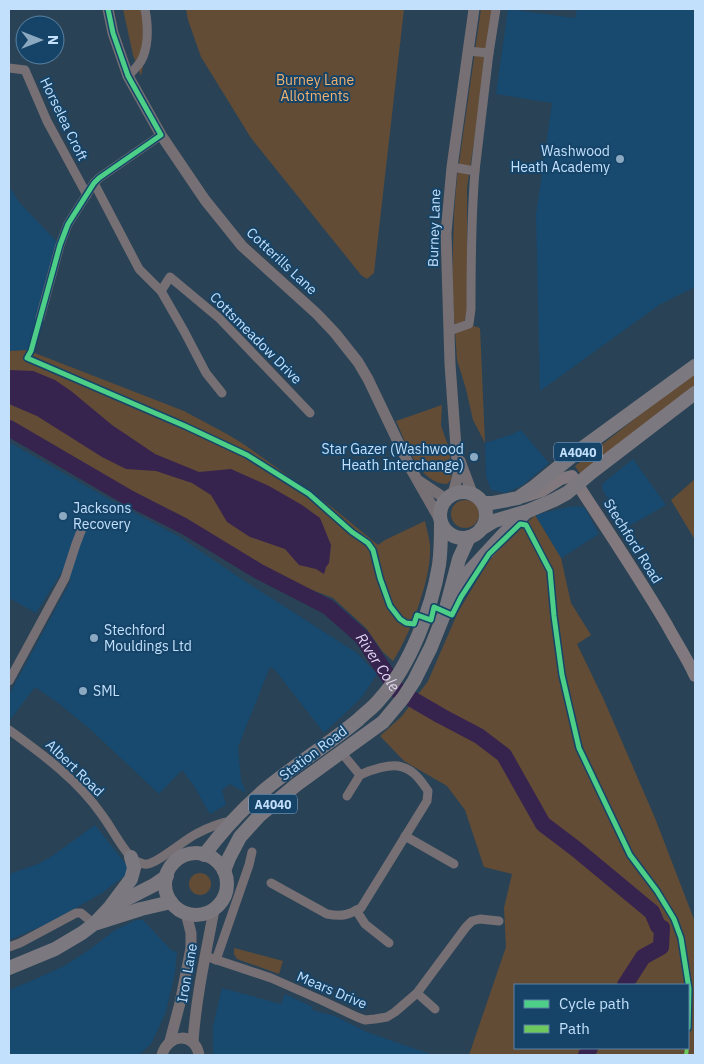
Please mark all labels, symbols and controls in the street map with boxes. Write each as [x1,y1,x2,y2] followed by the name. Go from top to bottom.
[15,15,65,65] north arrow
[44,35,62,45] text: N
[276,71,354,105] park label: Burney Lane Allotments
[36,74,92,164] street label: Horselea Croft
[510,142,610,176] place label: Washwood Heath Academy
[614,153,626,165] marker: Washwood Heath Academy
[424,188,444,267] street label: Burney Lane
[243,224,321,299] street label: Cotterills Lane
[206,288,306,388] street label: Cottsmeadow Drive
[321,440,464,474] place label: Star Gazer (Washwood Heath Interchange)
[554,442,602,462] road number: A4040
[468,451,480,463] marker: Star Gazer (Washwood Heath Interchange)
[600,495,666,587] street label: Stechford Road
[73,499,132,533] place label: Jacksons Recovery
[57,510,69,522] marker: Jacksons Recovery
[104,621,192,655] place label: Stechford Mouldings Ltd
[352,629,405,695] water label: River Cole
[88,632,100,644] marker: Stechford Mouldings Ltd
[93,682,120,700] place label: SML
[77,685,89,697] marker: SML
[276,722,350,784] street label: Station Road
[42,736,108,800] street label: Albert Road
[249,794,297,814] road number: A4040
[173,942,201,1004] street label: Iron Lane
[294,967,370,1013] street label: Mears Drive
[514,984,689,1049] legend
[559,994,630,1013] text: Cycle path
[559,1019,590,1038] text: Path

